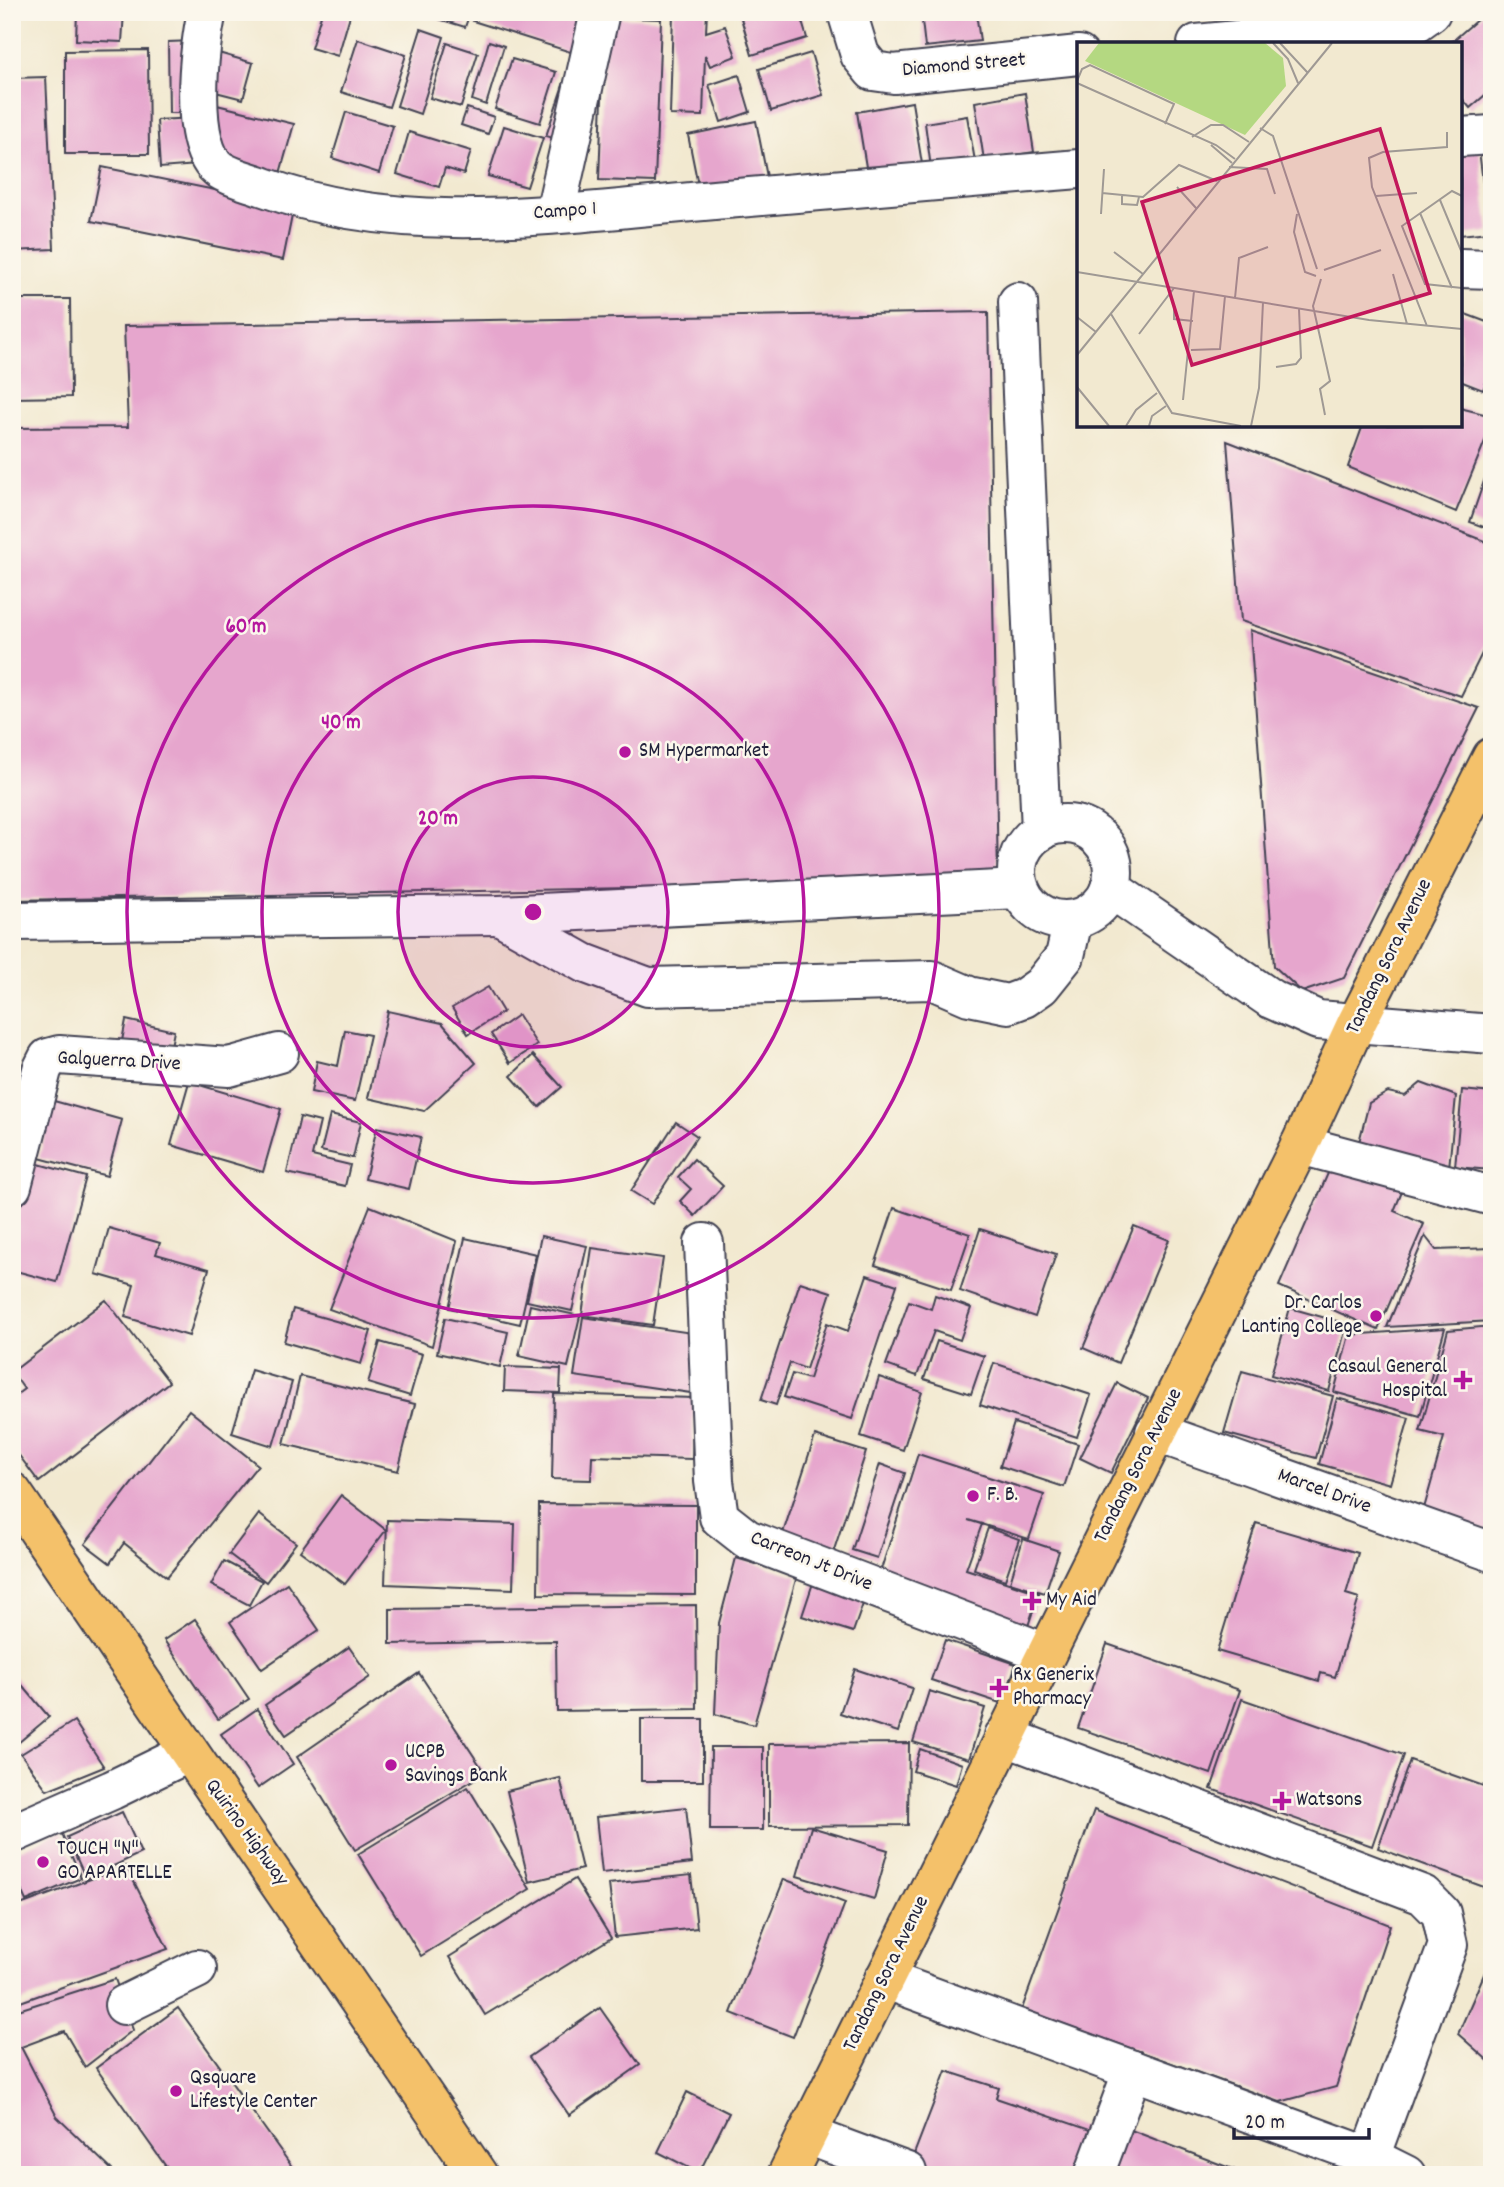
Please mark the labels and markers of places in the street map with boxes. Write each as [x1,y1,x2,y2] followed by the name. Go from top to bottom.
[639,737,769,767] place label: SM Hypermarket
[617,744,633,760] marker: SM Hypermarket
[521,900,545,924] centre of rings
[1241,1289,1362,1343] place label: Dr. Carlos Lanting College
[1368,1308,1384,1324] marker: Dr. Carlos Lanting College
[1328,1353,1447,1407] place label: Casaul General Hospital
[1453,1370,1473,1390] marker: Casaul General Hospital
[987,1481,1018,1511] place label: F. B.
[965,1488,981,1504] marker: F. B.
[1046,1586,1097,1616] place label: My Aid
[1024,1593,1040,1609] marker: My Aid
[1013,1661,1094,1715] place label: Rx Generix Pharmacy
[991,1680,1007,1696] marker: Rx Generix Pharmacy
[405,1738,507,1792] place label: UCPB Savings Bank
[383,1757,399,1773] marker: UCPB Savings Bank
[1296,1786,1362,1816] place label: Watsons
[1274,1793,1290,1809] marker: Watsons
[57,1835,172,1889] place label: TOUCH "N" GO APARTELLE
[35,1854,51,1870] marker: TOUCH "N" GO APARTELLE
[190,2064,318,2118] place label: Qsquare Lifestyle Center
[168,2083,184,2099] marker: Qsquare Lifestyle Center

